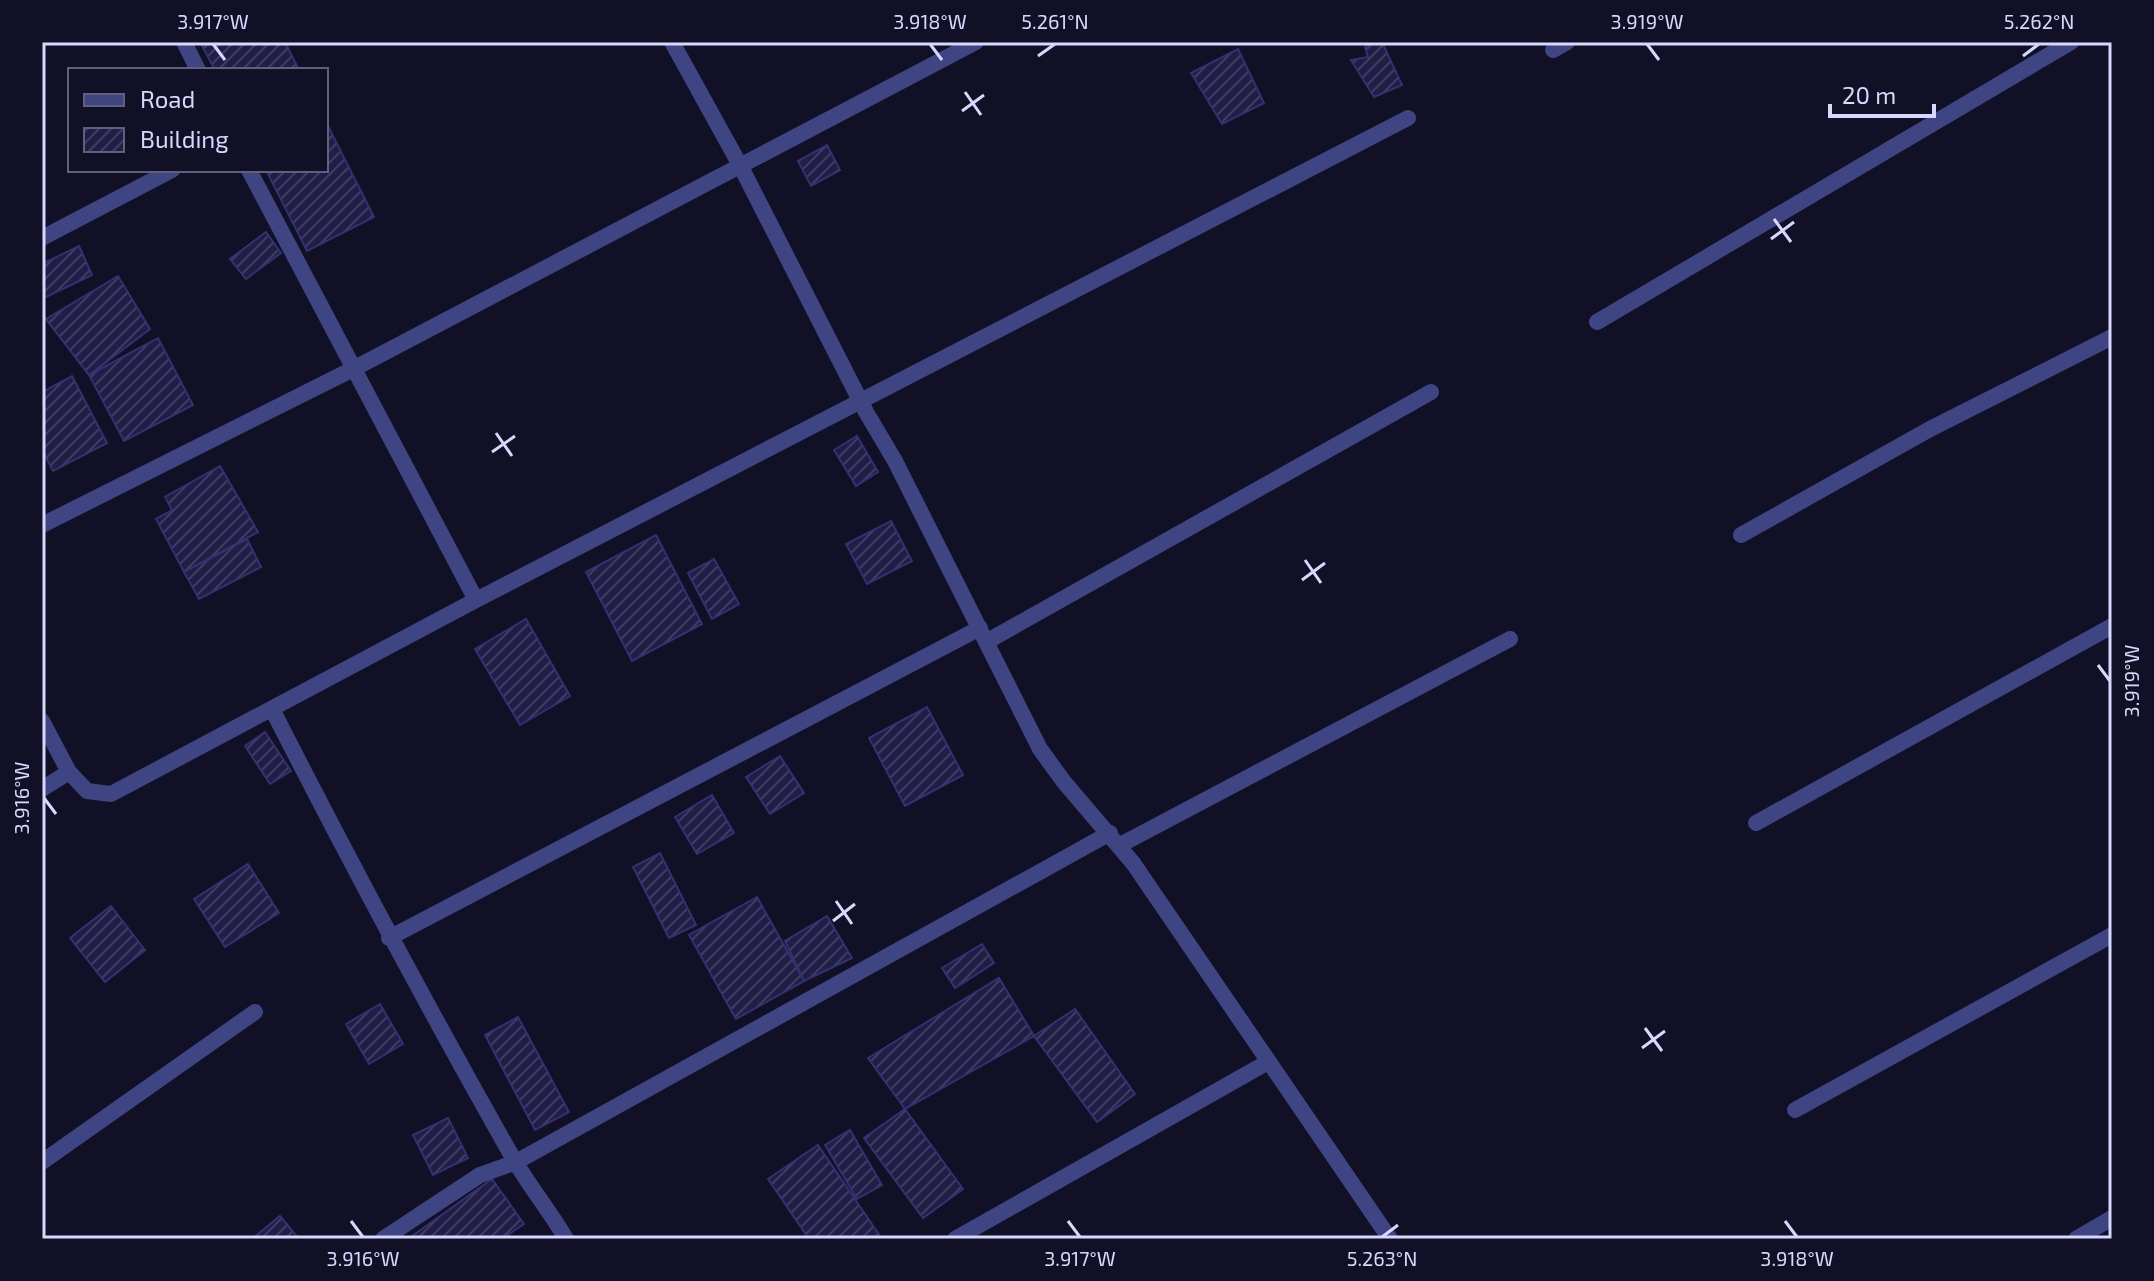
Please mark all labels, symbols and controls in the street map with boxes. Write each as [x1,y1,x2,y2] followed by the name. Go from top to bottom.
[177,9,249,33] text: 3.917°W
[893,9,967,33] text: 3.918°W
[1021,9,1089,33] text: 5.261°N
[1611,9,1683,33] text: 3.919°W
[2004,9,2074,33] text: 5.262°N
[68,68,328,172] legend
[1830,68,1934,118] scale bar
[1842,80,1896,109] text: 20 m
[140,84,195,113] text: Road
[140,124,229,153] text: Building
[2119,645,2143,717] text: 3.919°W
[9,762,33,834] text: 3.916°W
[327,1246,399,1270] text: 3.916°W
[1044,1246,1116,1270] text: 3.917°W
[1347,1246,1417,1270] text: 5.263°N
[1760,1246,1834,1270] text: 3.918°W

